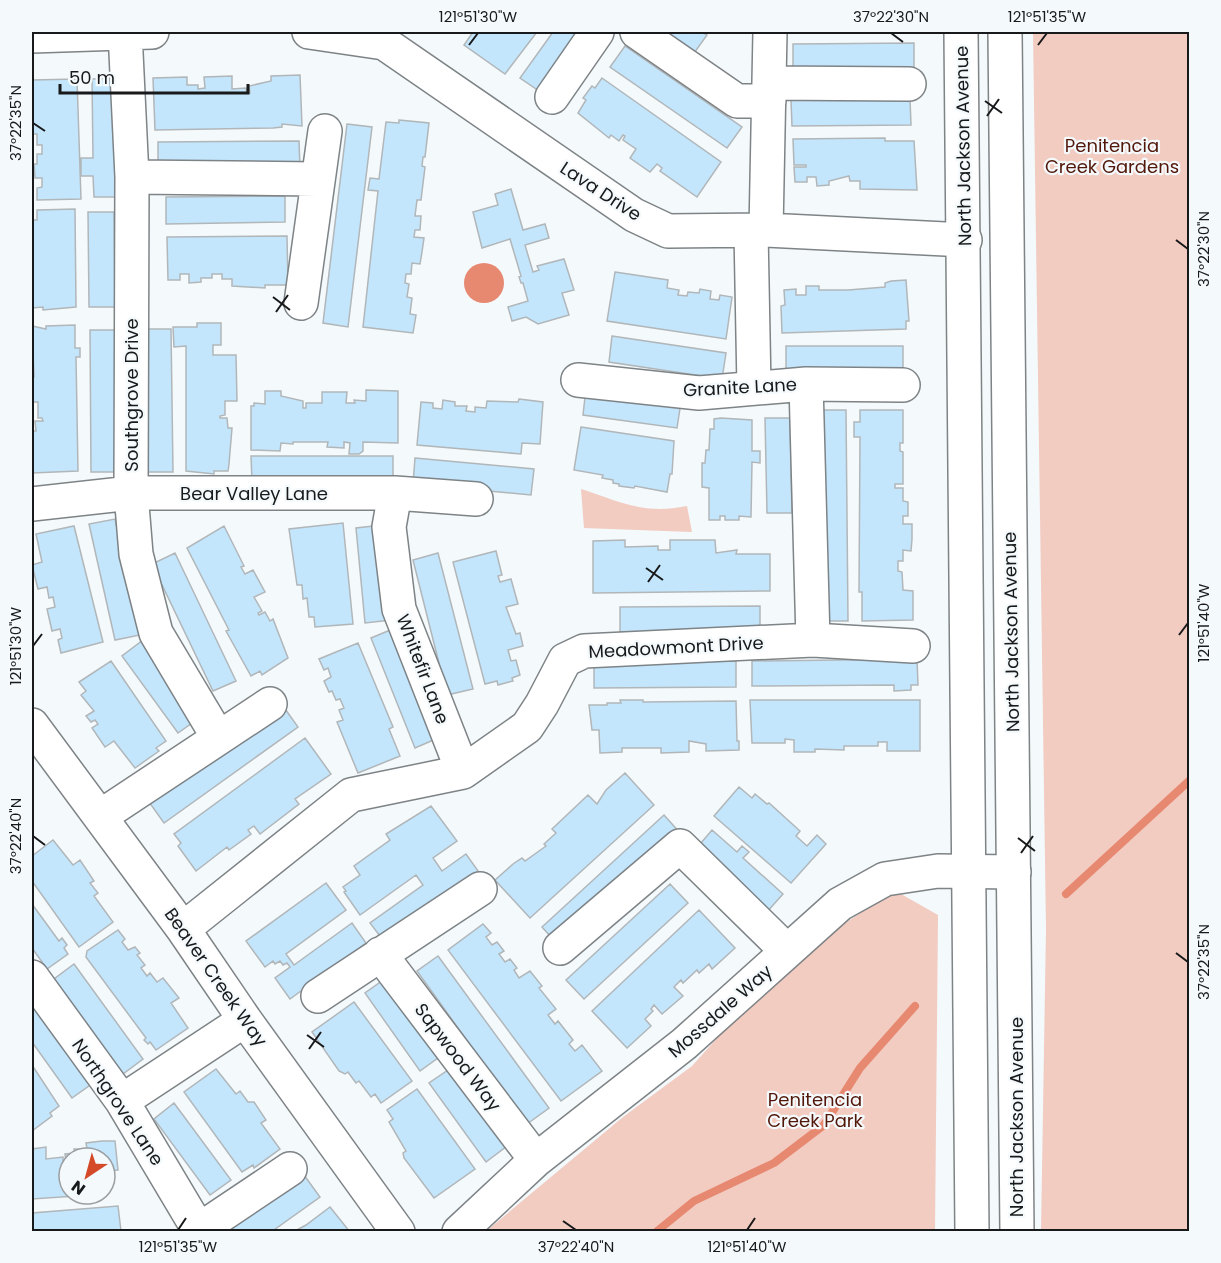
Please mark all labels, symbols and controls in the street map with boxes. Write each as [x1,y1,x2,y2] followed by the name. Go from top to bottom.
[439,6,517,27] text: 121°51'30"W
[853,6,929,27] text: 37°22'30"N
[1008,6,1086,27] text: 121°51'35"W
[949,46,977,246] street label: North Jackson Avenue
[60,57,248,95] scale bar
[69,65,115,90] text: 50 m
[5,85,26,161] text: 37°22'35"N
[1045,133,1179,179] park label: Penitencia Creek Gardens
[556,155,646,227] street label: Lava Drive
[1193,211,1214,287] text: 37°22'30"N
[119,318,144,472] street label: Southgrove Drive
[682,372,798,402] street label: Granite Lane
[180,481,328,506] street label: Bear Valley Lane
[997,532,1025,732] street label: North Jackson Avenue
[1193,583,1214,662] text: 121°51'40"W
[5,607,26,685] text: 121°51'30"W
[391,610,455,728] street label: Whitefir Lane
[588,630,764,664] street label: Meadowmont Drive
[5,798,26,874] text: 37°22'40"N
[159,903,273,1051] street label: Beaver Creek Way
[1193,924,1214,1000] text: 37°22'35"N
[663,959,777,1063] street label: Mossdale Way
[409,998,507,1116] street label: Sapwood Way
[1004,1017,1029,1217] street label: North Jackson Avenue
[66,1034,170,1170] street label: Northgrove Lane
[767,1087,864,1133] park label: Penitencia Creek Park
[57,1146,117,1206] north arrow
[67,1175,90,1201] text: N
[139,1236,217,1257] text: 121°51'35"W
[538,1236,614,1257] text: 37°22'40"N
[708,1236,787,1257] text: 121°51'40"W

